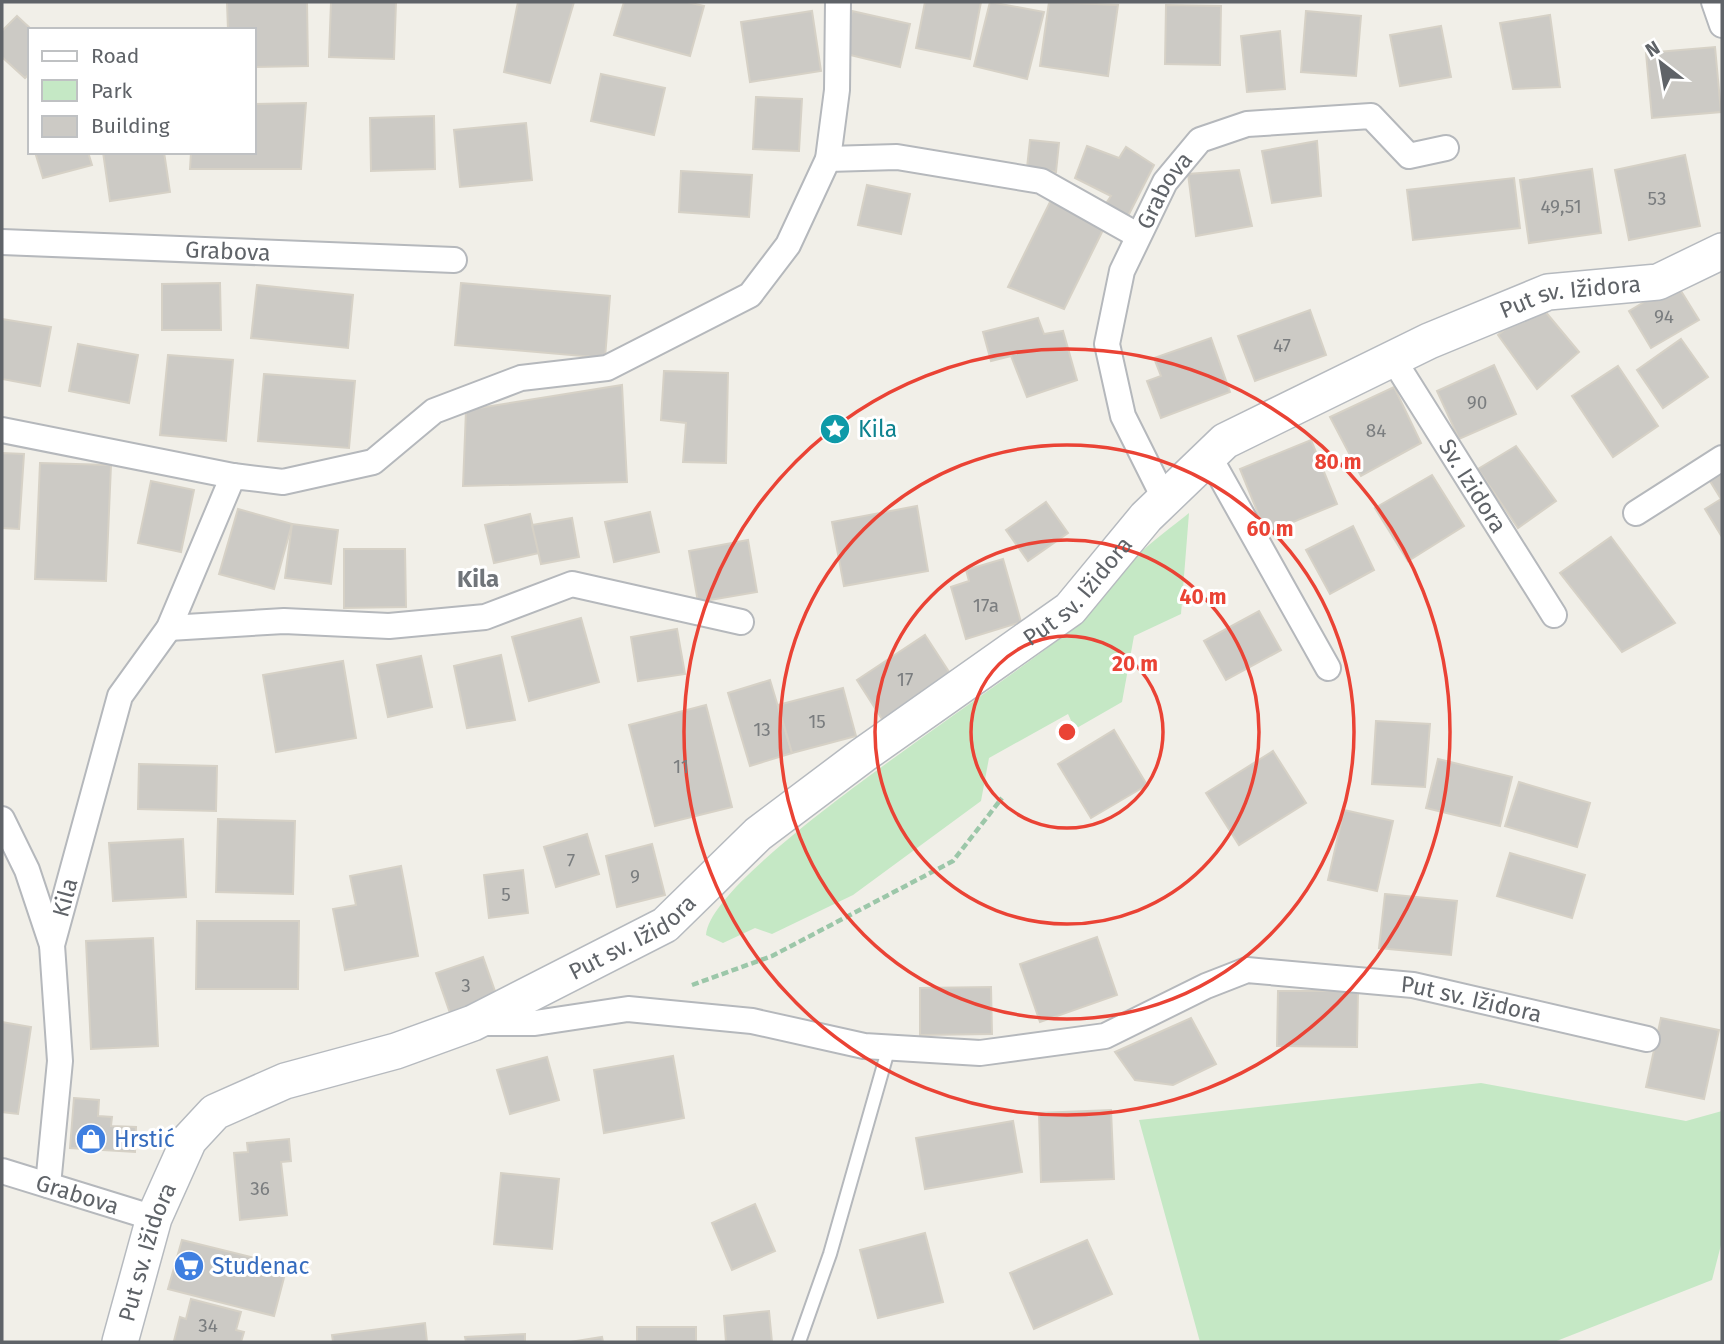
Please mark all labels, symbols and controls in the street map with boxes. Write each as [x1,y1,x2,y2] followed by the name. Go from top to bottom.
[28,28,256,154] legend
[1626,28,1696,98] north arrow
[1641,36,1664,62] text: N
[91,43,139,69] text: Road
[91,78,133,104] text: Park
[91,113,170,139] text: Building
[1130,146,1198,234] street label: Grabova
[1648,187,1666,210] house number: 53
[1540,195,1582,218] house number: 49,51
[185,235,271,267] street label: Grabova
[1495,270,1642,324] street label: Put sv. Ižidora
[1654,305,1674,328] house number: 94
[1273,334,1291,357] house number: 47
[1467,391,1487,414] house number: 90
[818,412,852,446] place icon: Kila
[858,415,897,443] place label: Kila
[1366,419,1386,442] house number: 84
[1433,434,1513,538] street label: Sv. Izidora
[1314,449,1362,475] text: 80 m
[1247,516,1293,542] text: 60 m
[1018,531,1138,652] street label: Put sv. Ižidora
[457,565,499,593] district label: Kila
[1180,584,1226,610] text: 40 m
[973,594,999,617] house number: 17a
[1112,651,1158,677] text: 20 m
[897,668,913,691] house number: 17
[808,710,826,733] house number: 15
[753,718,771,741] house number: 13
[1055,720,1079,744] centre of rings
[673,755,689,778] house number: 11
[567,849,575,872] house number: 7
[630,865,640,888] house number: 9
[46,875,84,920] street label: Kila
[501,883,511,906] house number: 5
[564,889,702,986] street label: Put sv. Ižidora
[1400,970,1545,1028] street label: Put sv. Ižidora
[461,974,471,997] house number: 3
[74,1122,108,1156] shop icon: Hrstić
[114,1125,175,1153] place label: Hrstić
[32,1168,122,1220] street label: Grabova
[250,1177,270,1200] house number: 36
[112,1178,182,1325] street label: Put sv. Ižidora
[172,1249,206,1283] supermarket icon: Studenac
[212,1252,310,1280] place label: Studenac
[198,1314,218,1337] house number: 34

